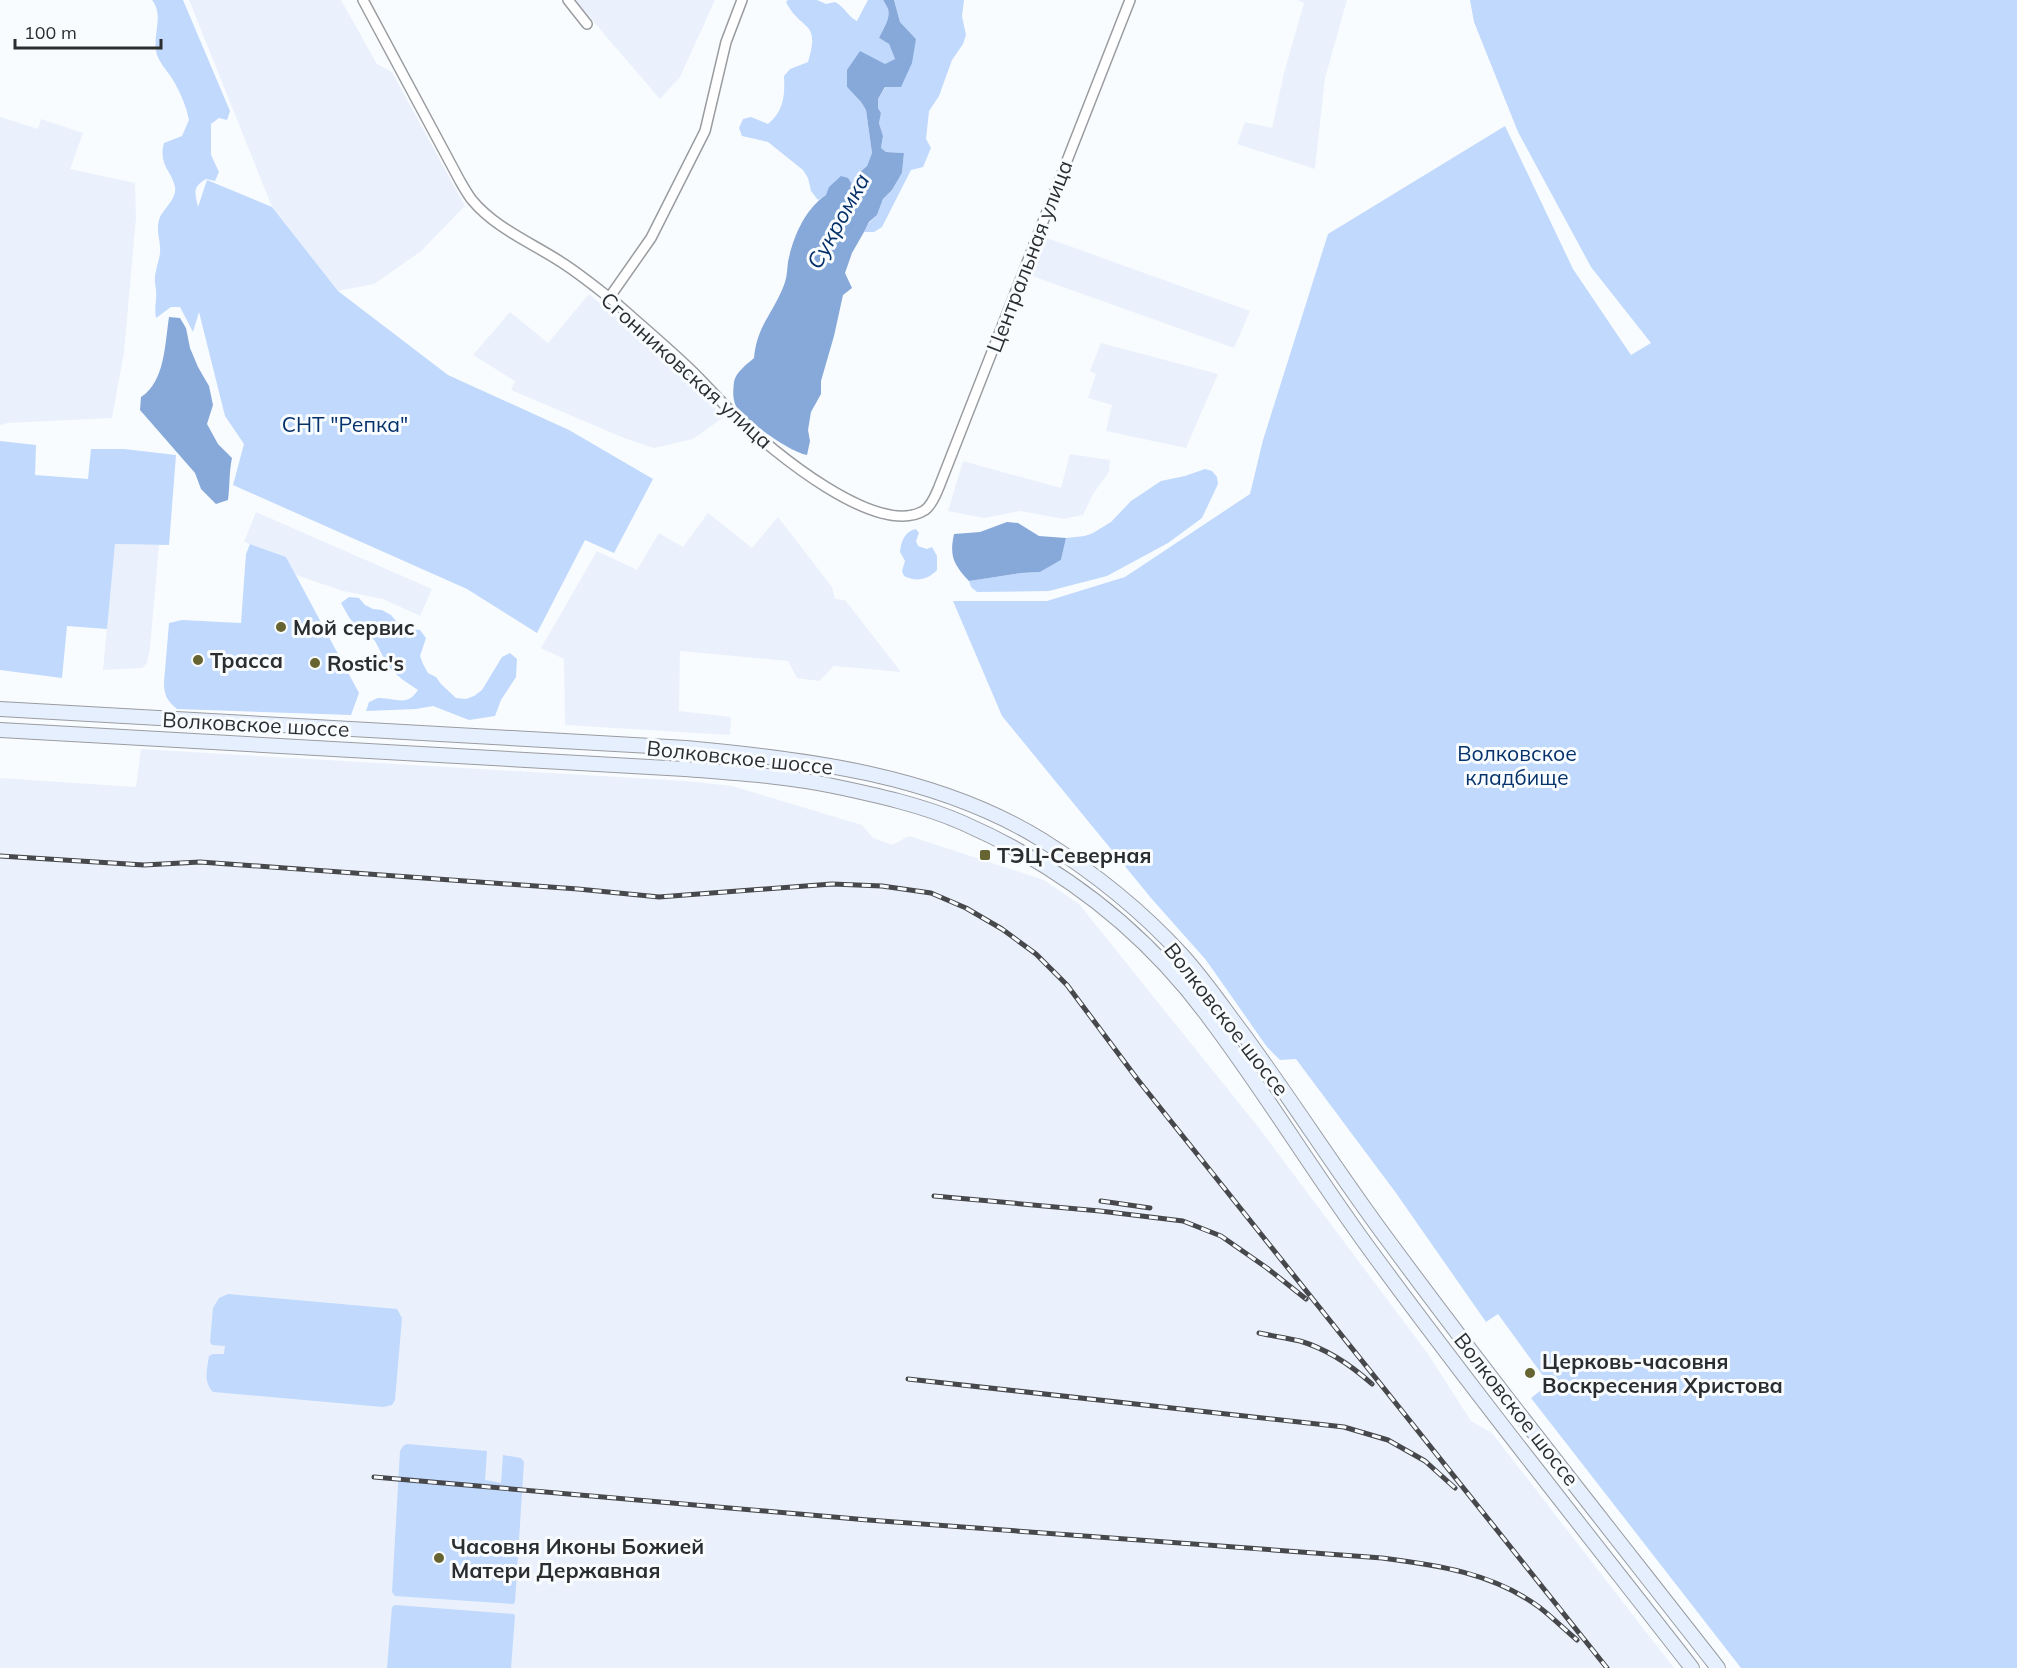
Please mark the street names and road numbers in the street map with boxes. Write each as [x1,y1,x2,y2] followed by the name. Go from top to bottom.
[980,156,1078,356] street label: Центральная улица
[596,286,778,454] street label: Сгонниковская улица
[162,706,350,742] street label: Волковское шоссе
[646,734,834,780] street label: Волковское шоссе
[1159,937,1295,1101] street label: Волковское шоссе
[1449,1327,1585,1491] street label: Волковское шоссе

